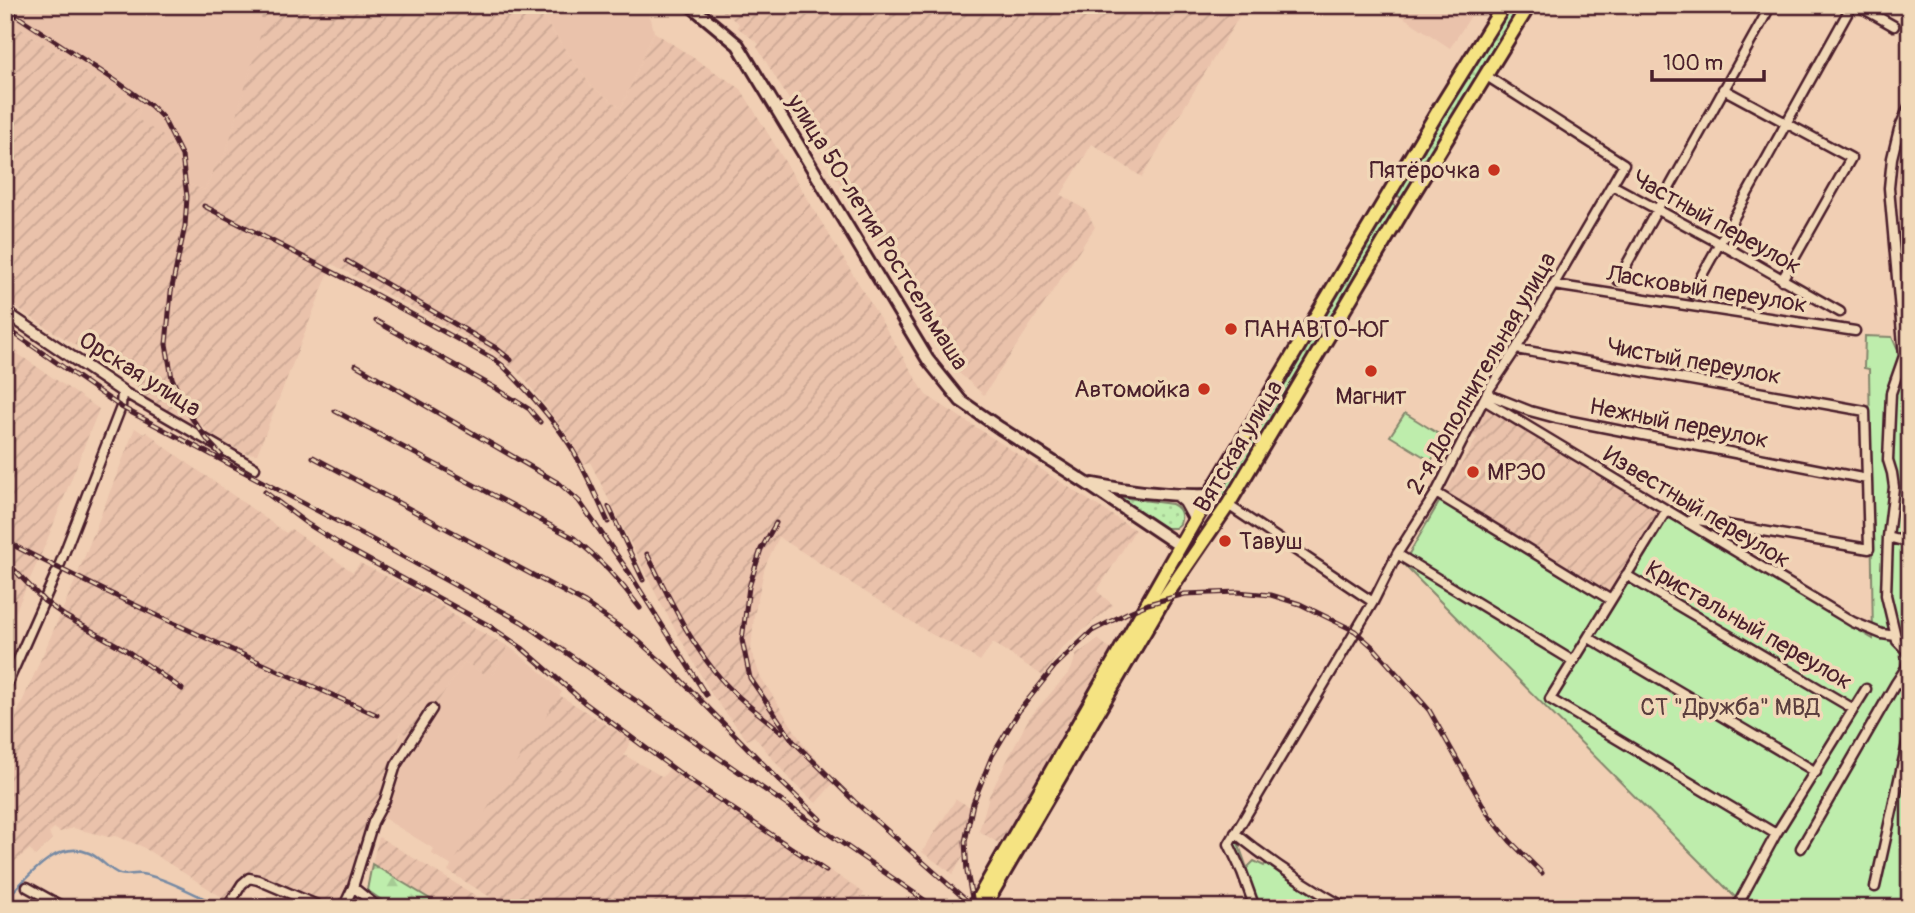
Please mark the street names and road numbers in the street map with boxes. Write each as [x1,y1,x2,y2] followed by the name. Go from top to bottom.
[780,88,975,375] street label: улица 50-летия Ростсельмаша
[1627,164,1806,281] street label: Частный переулок
[1400,247,1563,499] street label: 2-я Дополнительная улица
[1604,259,1809,320] street label: Ласковый переулок
[73,325,206,423] street label: Орская улица
[1605,332,1783,391] street label: Чистый переулок
[1188,375,1289,518] street label: Вятская улица
[1587,392,1771,455] street label: Нежный переулок
[1598,440,1795,575] street label: Известный переулок
[1640,554,1857,696] street label: Кристальный переулок

